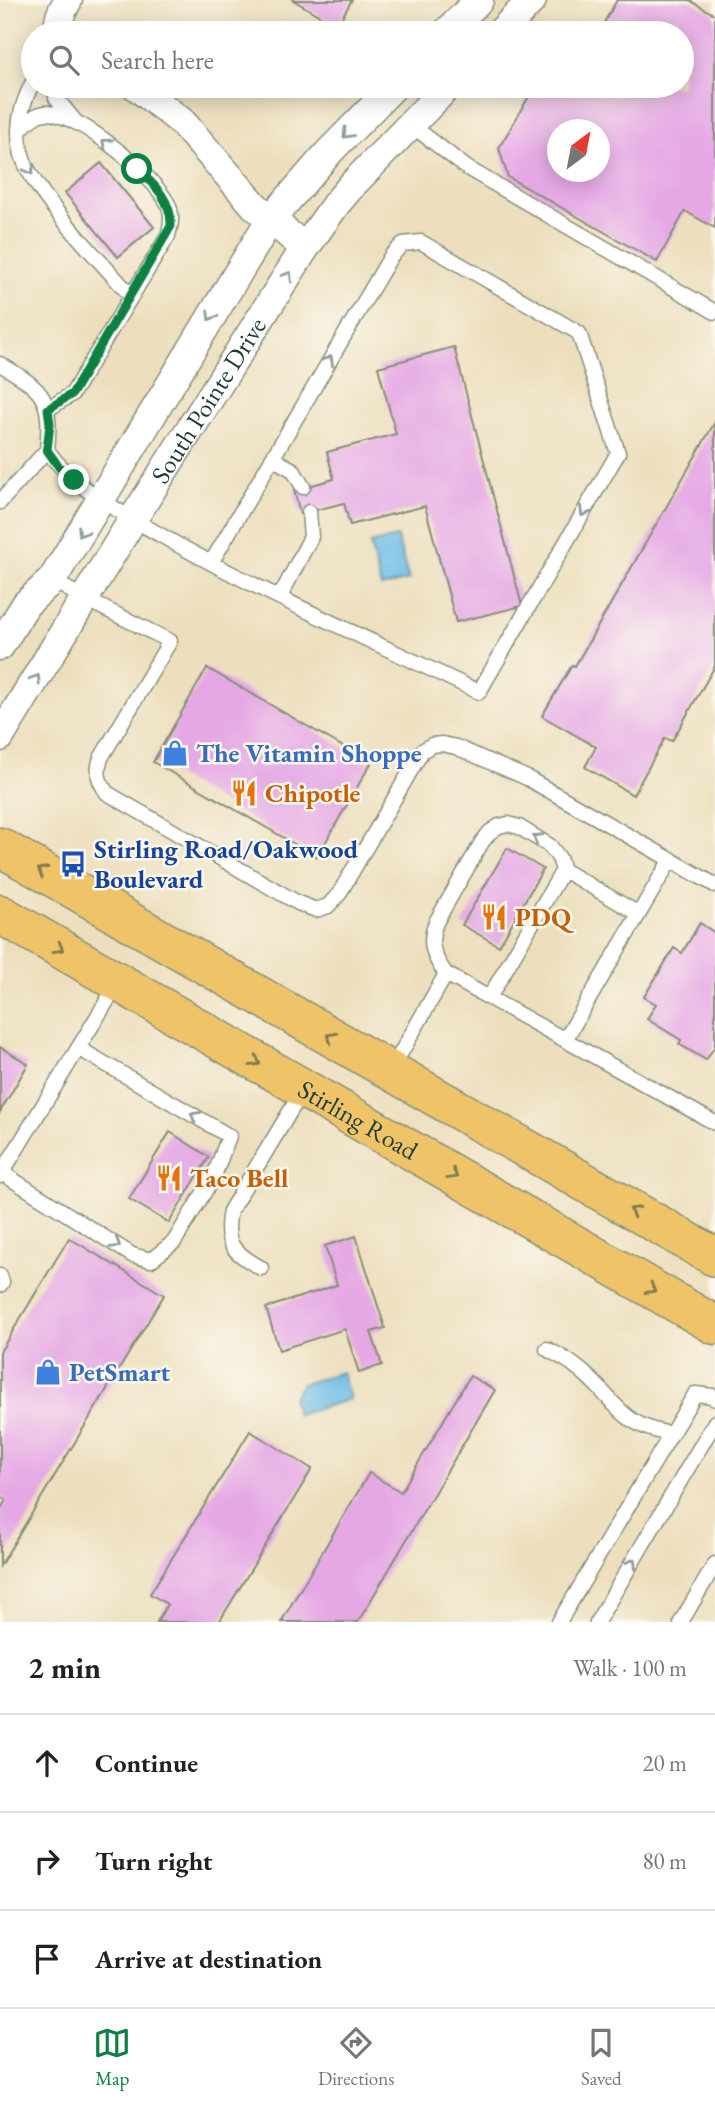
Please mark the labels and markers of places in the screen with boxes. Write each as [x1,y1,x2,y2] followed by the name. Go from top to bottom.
[196,736,422,770] place label: The Vitamin Shoppe
[160,738,190,768] shop icon: The Vitamin Shoppe
[265,776,361,810] place label: Chipotle
[229,778,259,808] restaurant icon: Chipotle
[94,832,359,896] place label: Stirling Road/Oakwood Boulevard
[58,849,88,879] bus stop icon: Stirling Road/Oakwood Boulevard
[515,900,574,934] place label: PDQ
[479,902,509,932] restaurant icon: PDQ
[190,1161,289,1195] place label: Taco Bell
[154,1163,184,1193] restaurant icon: Taco Bell
[69,1355,171,1389] place label: PetSmart
[33,1357,63,1387] shop icon: PetSmart

